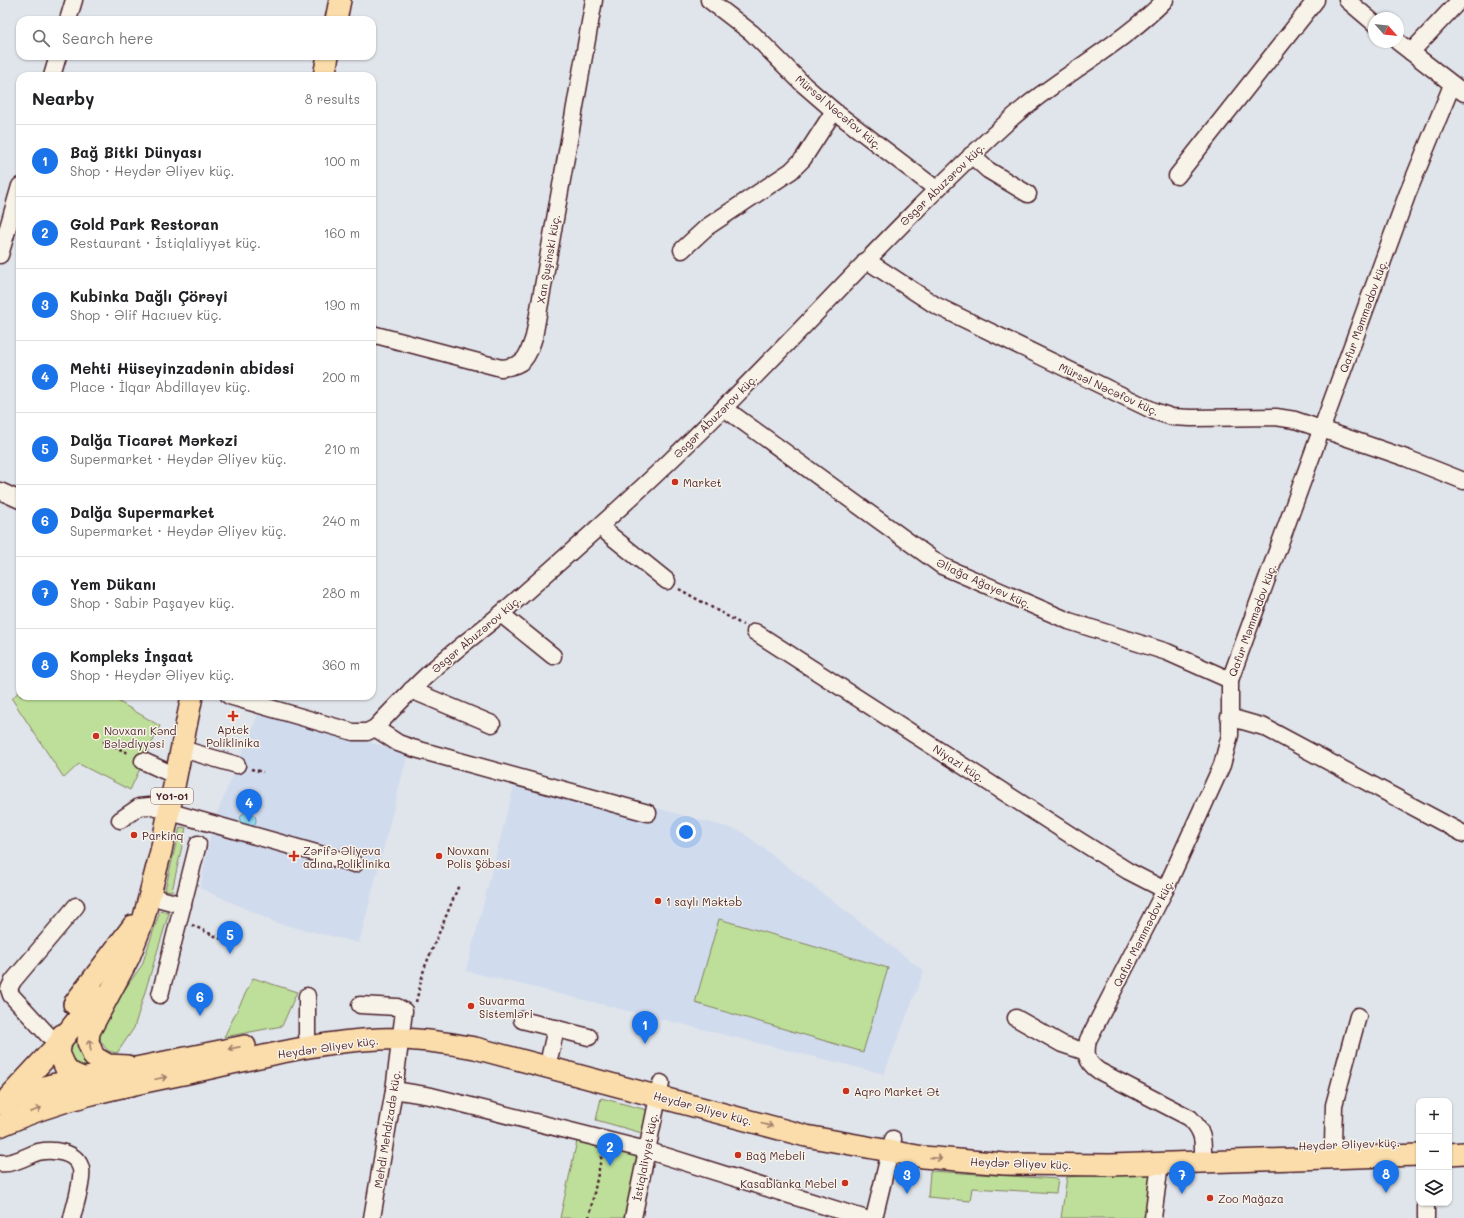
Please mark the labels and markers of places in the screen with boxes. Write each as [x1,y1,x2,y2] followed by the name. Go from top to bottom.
[683,475,722,490] place label: Market
[670,477,680,487] marker: Market
[228,711,238,721] marker: Aptek Poliklinika
[206,722,260,750] place label: Aptek Poliklinika
[104,723,177,751] place label: Novxanı Kənd Bələdiyyəsi
[91,731,101,741] marker: Novxanı Kənd Bələdiyyəsi
[236,789,262,822] pin: 4
[142,828,183,843] place label: Parkinq
[129,830,139,840] marker: Parkinq
[303,843,390,871] place label: Zərifə Əliyeva adına Poliklinika
[447,843,510,871] place label: Novxanı Polis Şöbəsi
[288,850,300,862] marker: Zərifə Əliyeva adına Poliklinika
[434,851,444,861] marker: Novxanı Polis Şöbəsi
[666,894,742,909] place label: 1 saylı Məktəb
[653,896,663,906] marker: 1 saylı Məktəb
[217,921,243,954] pin: 5
[187,983,213,1016] pin: 6
[479,993,533,1021] place label: Suvarma Sistemləri
[466,1001,476,1011] marker: Suvarma Sistemləri
[632,1011,658,1044] pin: 1
[854,1084,940,1099] place label: Aqro Market Ət
[841,1086,851,1096] marker: Aqro Market Ət
[597,1133,623,1166] pin: 2
[746,1148,805,1163] place label: Bağ Mebeli
[733,1150,743,1160] marker: Bağ Mebeli
[1373,1160,1399,1193] pin: 8
[894,1161,920,1194] pin: 3
[1169,1161,1195,1194] pin: 7
[740,1176,837,1191] place label: Kasablanka Mebel
[840,1178,850,1188] marker: Kasablanka Mebel
[1218,1191,1284,1206] place label: Zoo Mağaza
[1205,1193,1215,1203] marker: Zoo Mağaza

